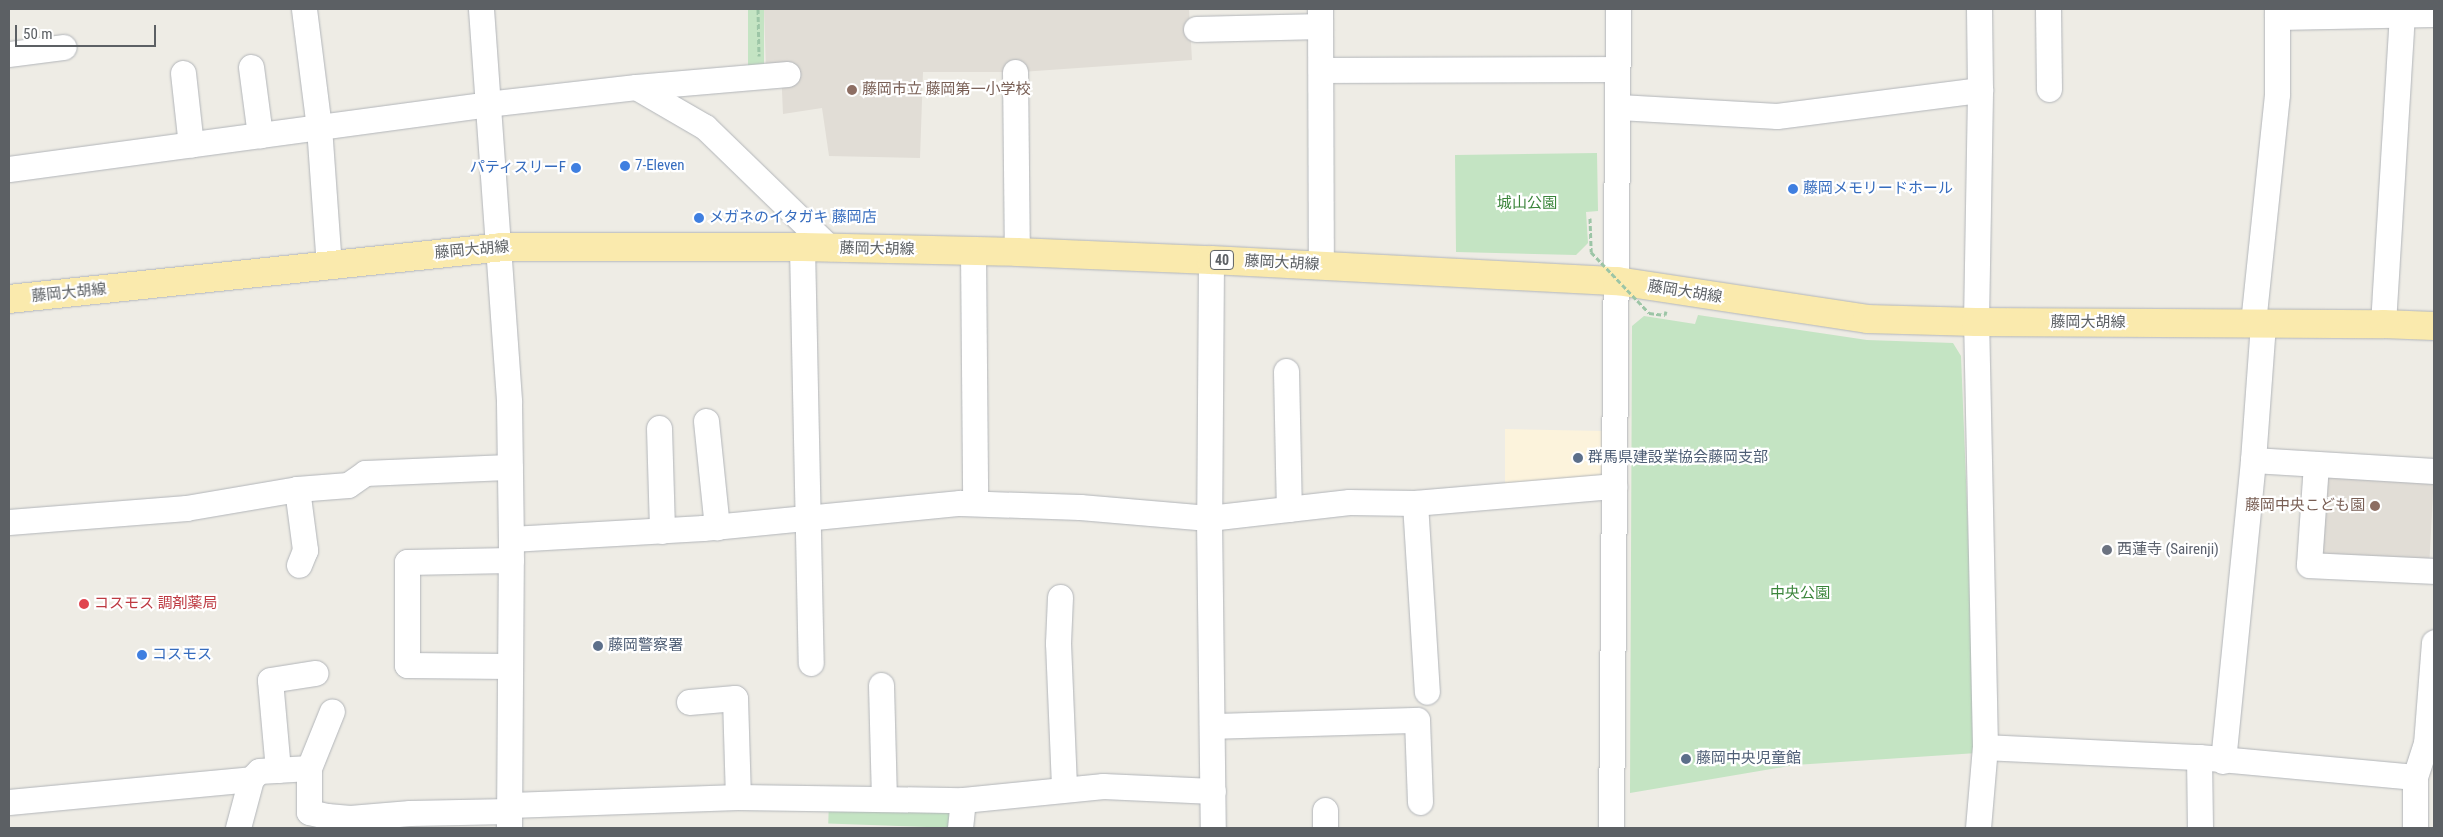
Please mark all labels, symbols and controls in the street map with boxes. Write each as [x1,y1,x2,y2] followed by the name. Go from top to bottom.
[18,15,159,47] scale bar
[23,25,53,43] text: 50 m
[862,81,1030,99] place label: 藤岡市立 藤岡第一小学校
[846,84,858,96] marker: 藤岡市立 藤岡第一小学校
[635,157,685,175] place label: 7-Eleven
[469,159,566,177] place label: パティスリーF
[619,160,631,172] marker: 7-Eleven
[570,162,582,174] marker: パティスリーF
[1803,180,1953,198] place label: 藤岡メモリードホール
[1787,183,1799,195] marker: 藤岡メモリードホール
[1497,195,1557,213] park label: 城山公園
[709,209,877,227] place label: メガネのイタガキ 藤岡店
[693,212,705,224] marker: メガネのイタガキ 藤岡店
[434,238,510,262] street label: 藤岡大胡線
[839,239,915,259] street label: 藤岡大胡線
[1210,248,1234,272] road number: 40
[1244,252,1320,274] street label: 藤岡大胡線
[1647,277,1723,307] street label: 藤岡大胡線
[31,280,107,306] street label: 藤岡大胡線
[2051,314,2125,332] street label: 藤岡大胡線
[1588,449,1768,467] place label: 群馬県建設業協会藤岡支部
[1572,452,1584,464] marker: 群馬県建設業協会藤岡支部
[2245,497,2365,515] place label: 藤岡中央こども園
[2369,500,2381,512] marker: 藤岡中央こども園
[2117,541,2219,559] place label: 西蓮寺 (Sairenji)
[2101,544,2113,556] marker: 西蓮寺 (Sairenji)
[1770,585,1830,603] park label: 中央公園
[94,595,217,613] place label: コスモス 調剤薬局
[78,598,90,610] marker: コスモス 調剤薬局
[608,637,683,655] place label: 藤岡警察署
[592,640,604,652] marker: 藤岡警察署
[152,646,212,664] place label: コスモス
[136,649,148,661] marker: コスモス
[1696,750,1801,768] place label: 藤岡中央児童館
[1680,753,1692,765] marker: 藤岡中央児童館

